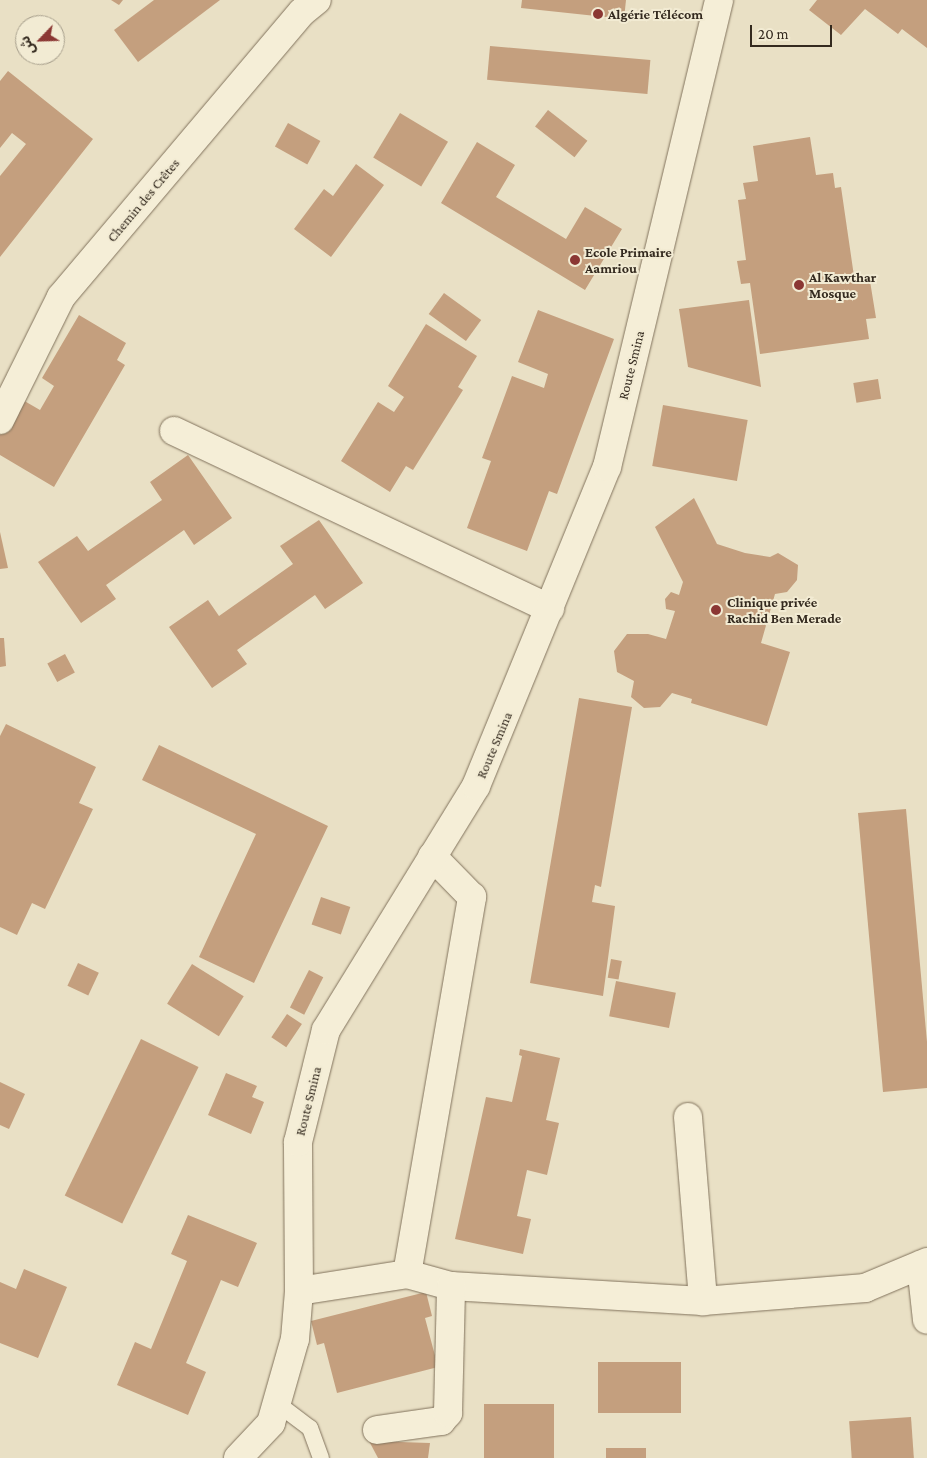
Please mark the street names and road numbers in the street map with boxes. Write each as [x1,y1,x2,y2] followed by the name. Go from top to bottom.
[103,155,183,245] street label: Chemin des Crêtes
[614,329,648,401] street label: Route Smina
[472,709,516,781] street label: Route Smina
[291,1065,325,1137] street label: Route Smina

